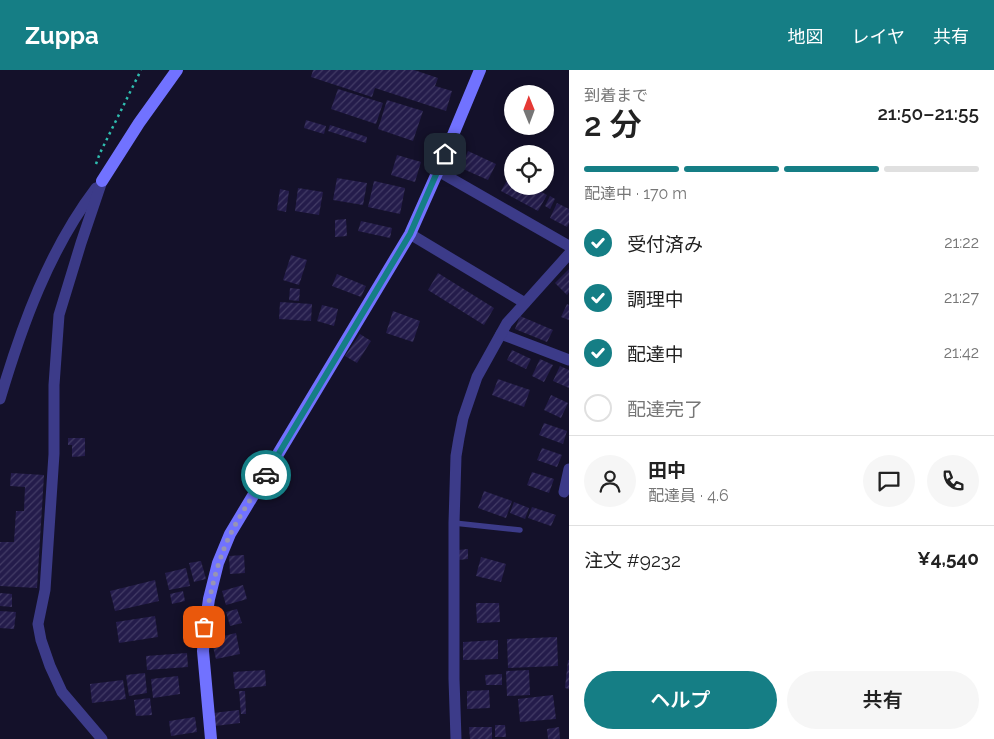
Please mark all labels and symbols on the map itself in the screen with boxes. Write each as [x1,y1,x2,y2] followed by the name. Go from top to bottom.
[504,85,554,135] north arrow
[424,133,466,175] pin
[241,450,291,500] courier
[183,606,225,648] pin

